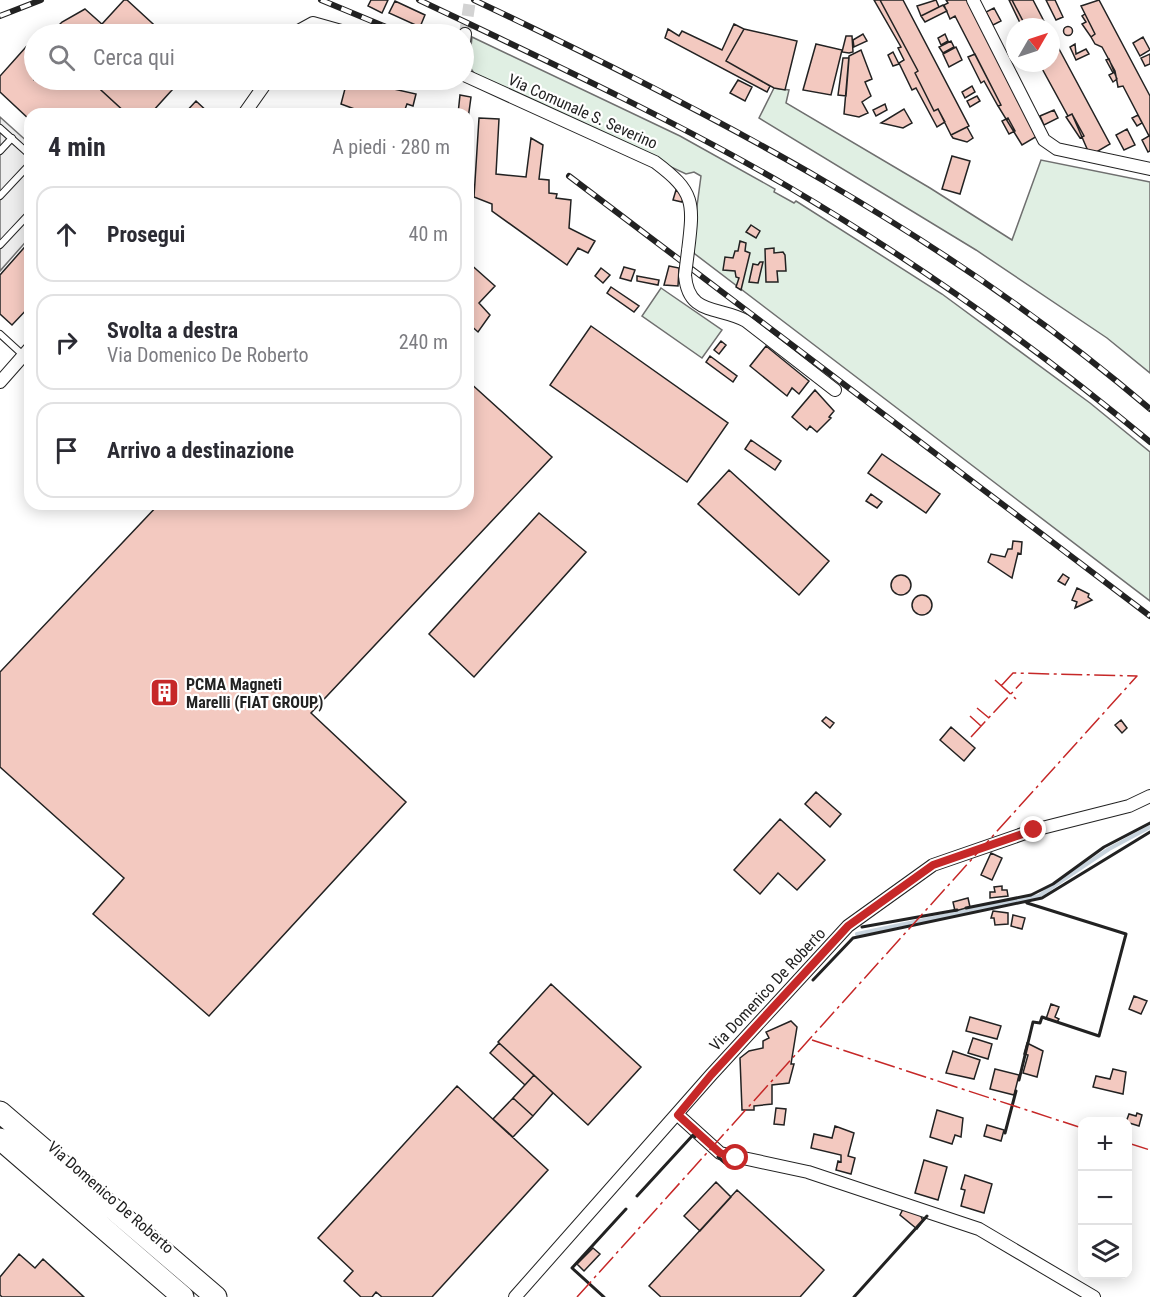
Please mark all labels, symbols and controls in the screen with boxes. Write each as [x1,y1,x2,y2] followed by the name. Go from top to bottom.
[1006,18,1060,72] north arrow
[24,24,474,90] search box
[45,41,78,74] icon: search
[93,45,175,70] text: Cerca qui
[505,70,660,153] street label: Via Comunale S. Severino
[48,132,106,162] text: 4 min
[332,135,450,159] text: A piedi · 280 m
[50,218,83,251] icon: ahead
[107,222,185,247] text: Prosegui
[409,222,448,246] text: 40 m
[107,318,238,343] text: Svolta a destra
[50,326,83,359] icon: right
[399,330,448,354] text: 240 m
[107,343,309,367] text: Via Domenico De Roberto
[50,434,83,467] icon: arrive
[107,438,294,463] text: Arrivo a destinazione
[186,675,323,712] place label: PCMA Magneti Marelli (FIAT GROUP)
[149,677,181,709] building icon: PCMA Magneti Marelli (FIAT GROUP)
[1020,816,1046,842] route end
[705,924,829,1055] street label: Via Domenico De Roberto
[1078,1117,1132,1279] map controls
[1078,1117,1132,1171] button: +
[44,1137,178,1257] street label: Via Domenico De Roberto
[722,1144,748,1170] route start
[1078,1171,1132,1225] button: −
[1078,1225,1132,1279] button: layers

